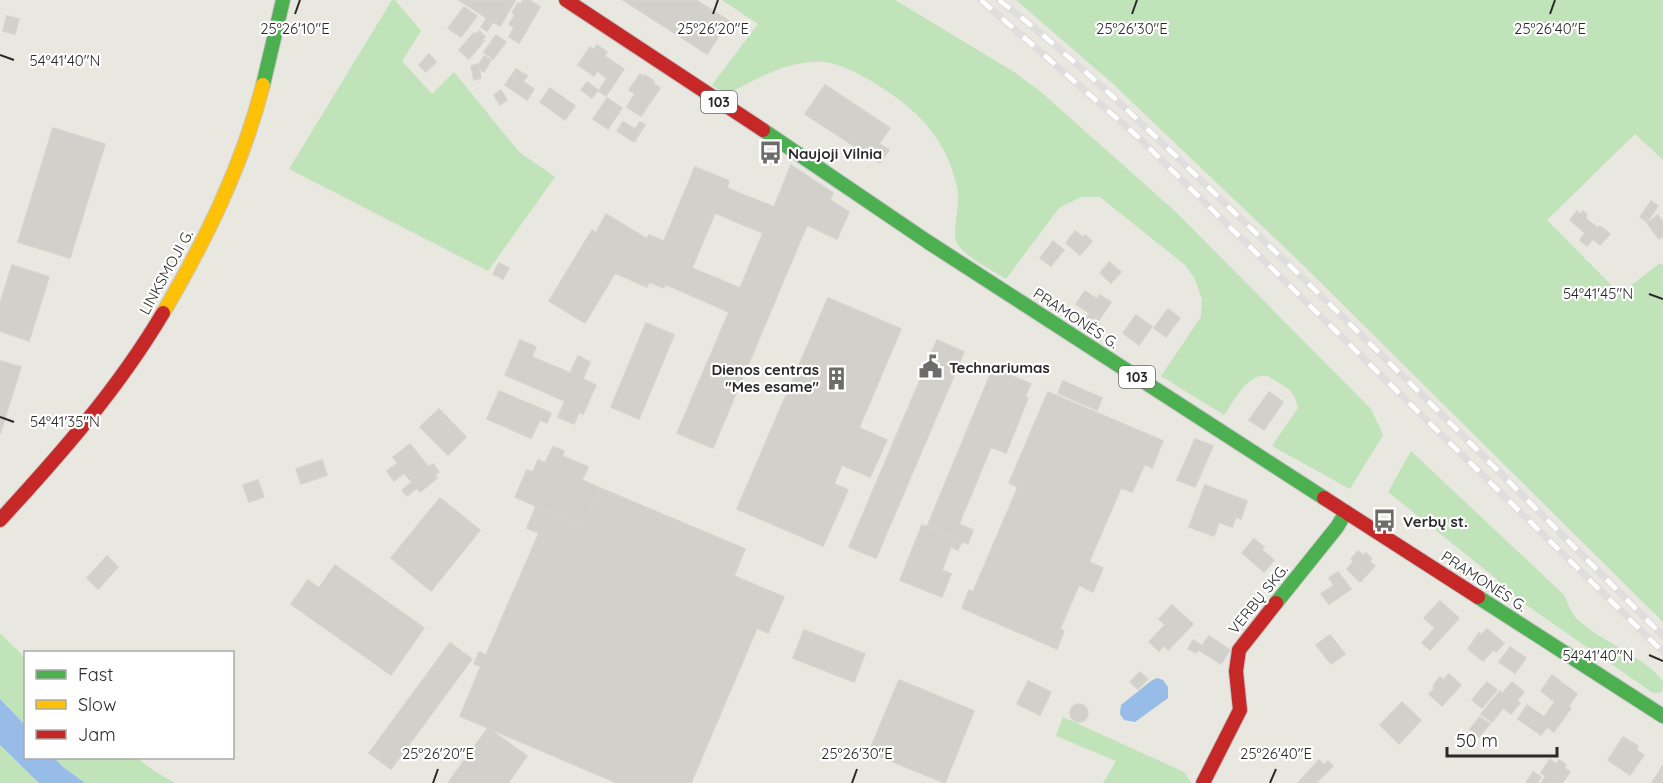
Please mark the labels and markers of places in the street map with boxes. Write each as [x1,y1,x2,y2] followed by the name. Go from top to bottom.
[757,140,783,166] bus stop icon: Naujoji Vilnia
[788,144,882,163] place label: Naujoji Vilnia
[918,354,944,380] public building icon: Technariumas
[949,358,1050,377] place label: Technariumas
[711,360,820,396] place label: Dienos centras "Mes esame"
[824,365,850,391] building icon: Dienos centras "Mes esame"
[1372,508,1398,534] bus stop icon: Verbų st.
[1403,512,1468,531] place label: Verbų st.

